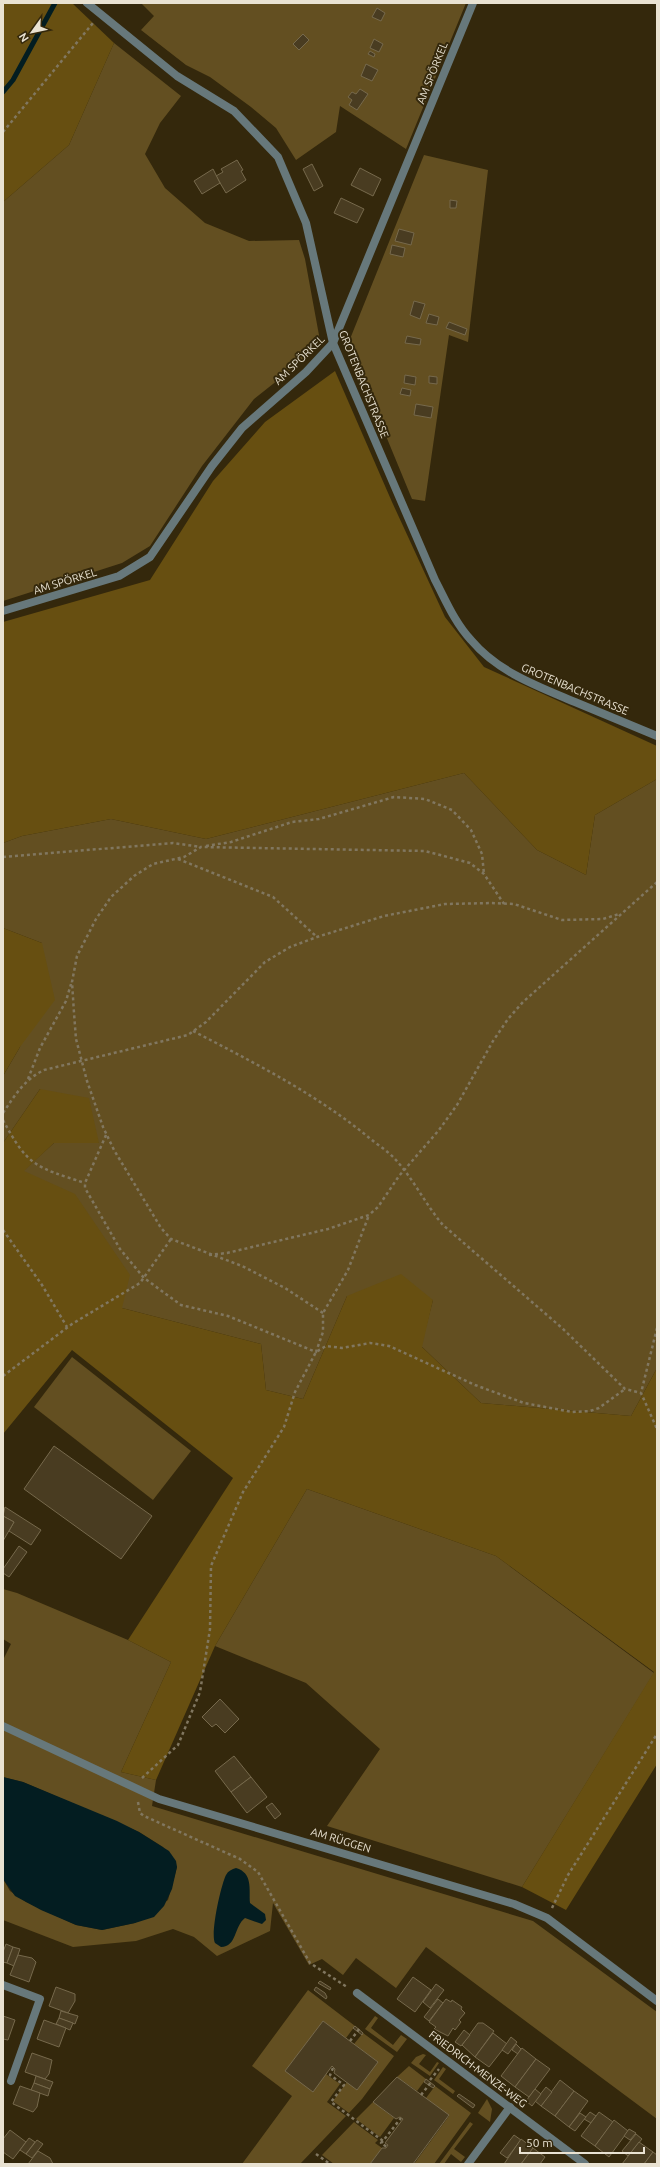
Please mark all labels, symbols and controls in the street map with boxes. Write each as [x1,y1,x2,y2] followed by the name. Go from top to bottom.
[12,12,52,52] north arrow
[16,31,31,44] text: N
[414,40,450,106] street label: AM SPÖRKEL
[337,328,391,440] street label: GROTENBACHSTRASSE
[271,333,327,387] street label: AM SPÖRKEL
[32,566,98,596] street label: AM SPÖRKEL
[520,661,630,717] street label: GROTENBACHSTRASSE
[309,1825,373,1855] street label: AM RÜGGEN
[427,2028,529,2110] street label: FRIEDRICH-MENZE-WEG
[520,2129,644,2155] scale bar
[526,2136,553,2149] text: 50 m

